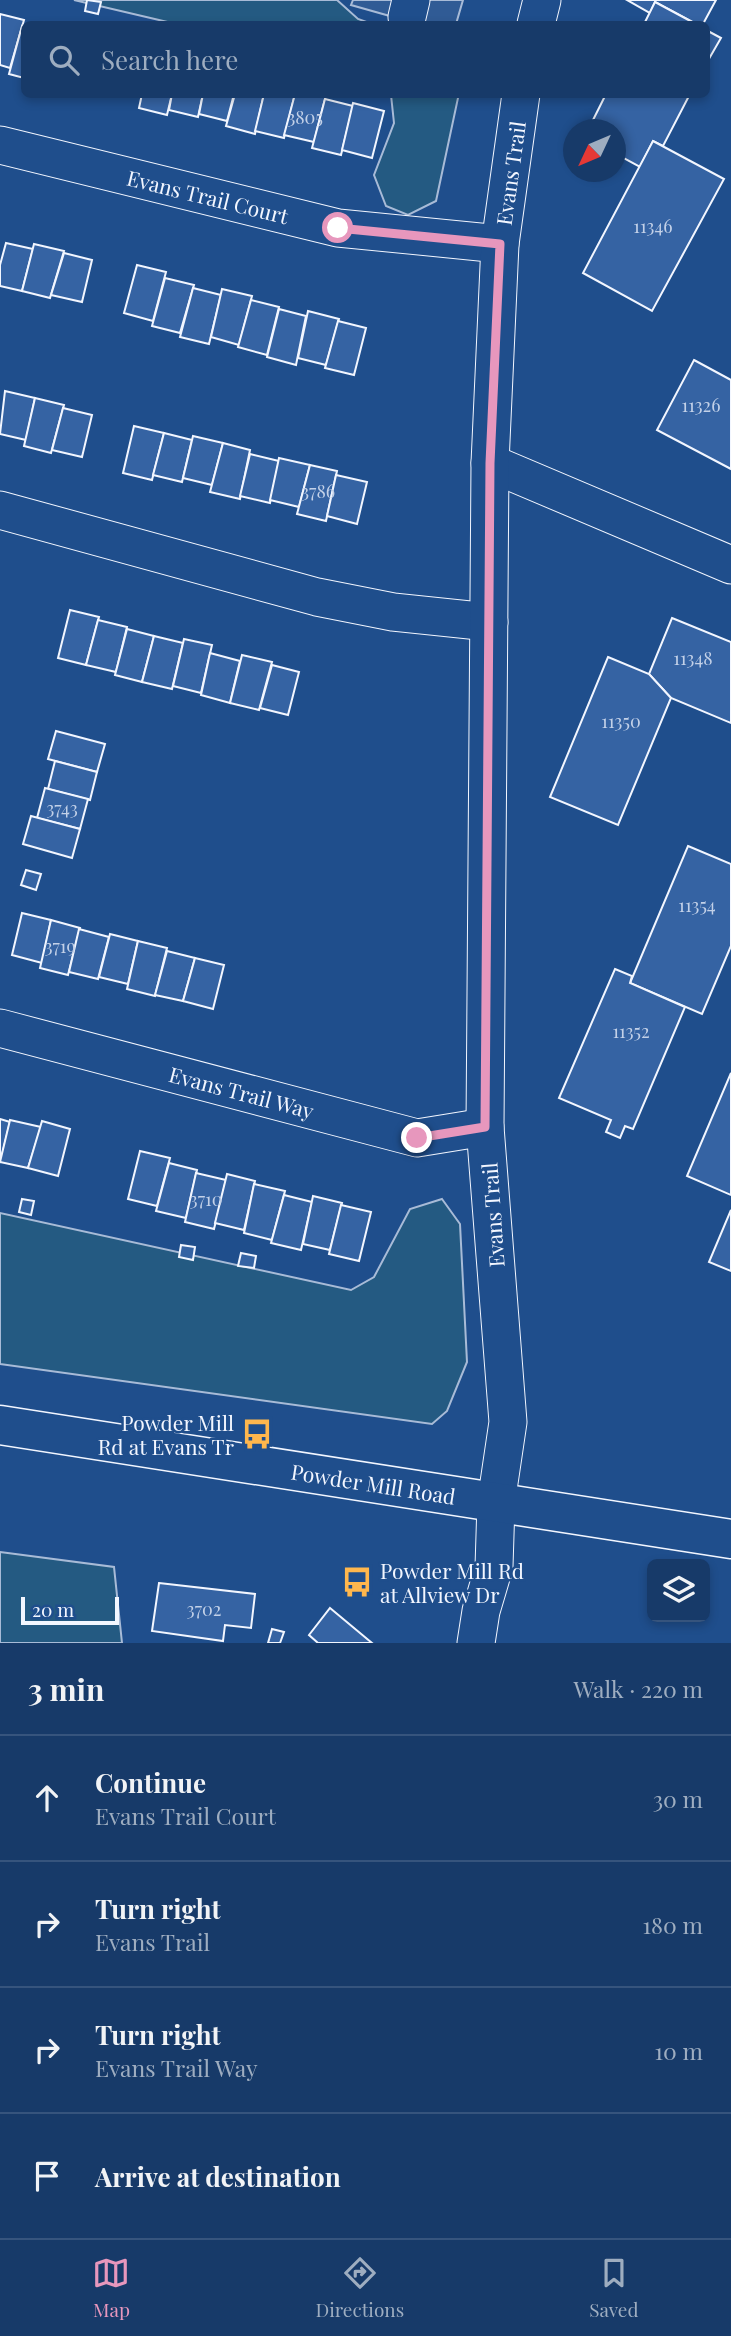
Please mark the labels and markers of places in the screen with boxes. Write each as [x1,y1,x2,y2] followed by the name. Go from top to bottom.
[98,1408,235,1460] place label: Powder Mill Rd at Evans Tr
[240,1417,274,1451] bus stop icon: Powder Mill Rd at Evans Tr
[380,1556,524,1608] place label: Powder Mill Rd at Allview Dr
[340,1565,374,1599] bus stop icon: Powder Mill Rd at Allview Dr

